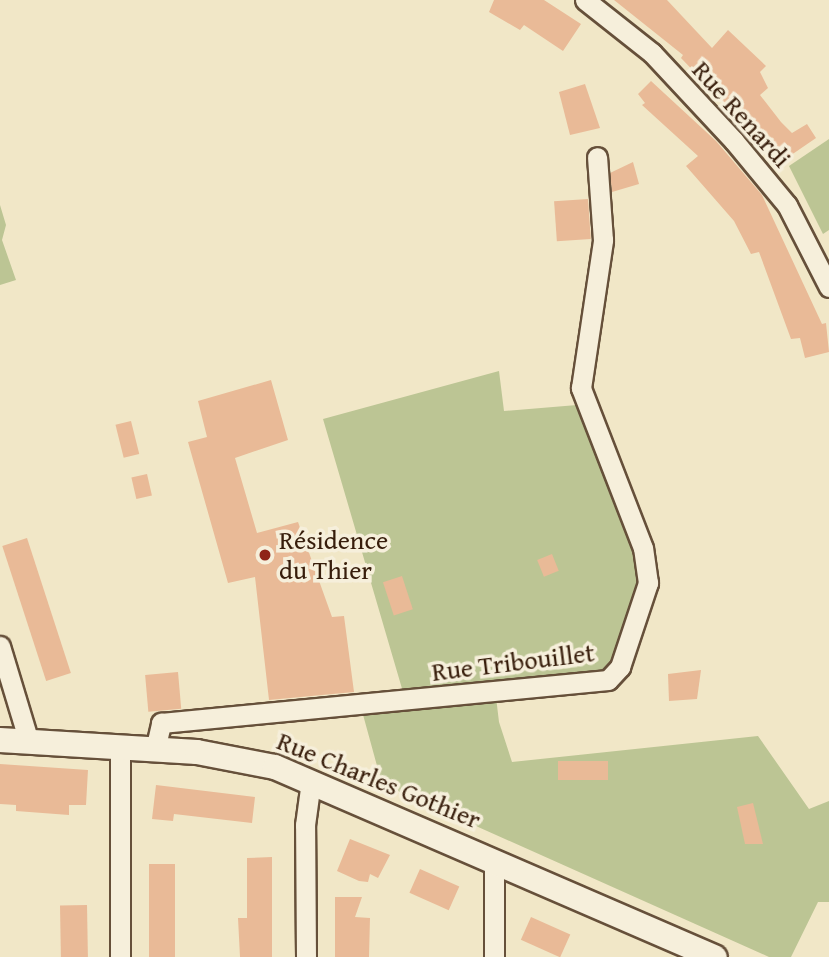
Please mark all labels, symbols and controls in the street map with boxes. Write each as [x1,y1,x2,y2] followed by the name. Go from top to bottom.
[686,54,798,174] street label: Rue Renardi
[279,524,388,586] place label: Résidence du Thier
[257,547,273,563] marker: Résidence du Thier
[430,637,596,687] street label: Rue Tribouillet
[273,725,485,835] street label: Rue Charles Gothier

